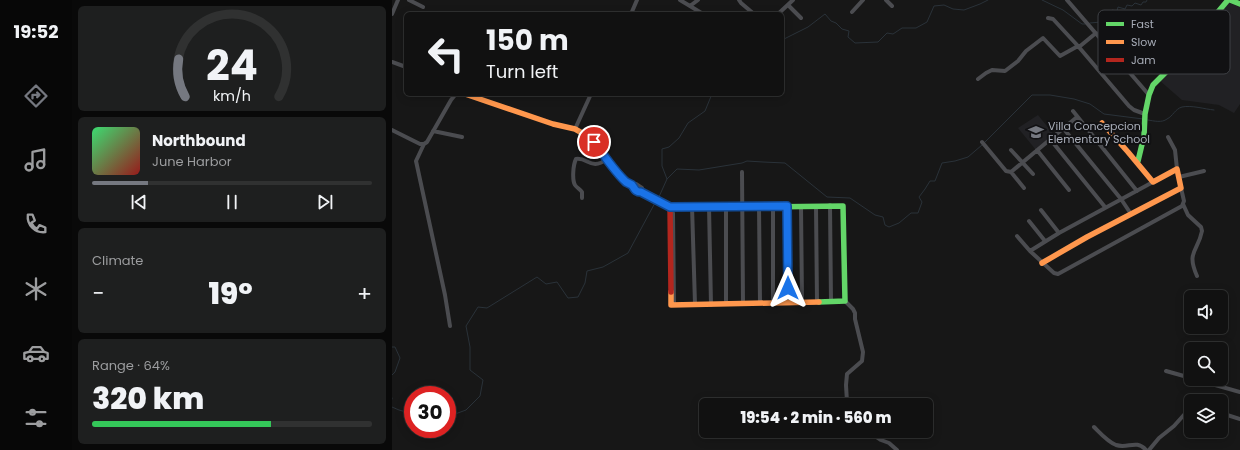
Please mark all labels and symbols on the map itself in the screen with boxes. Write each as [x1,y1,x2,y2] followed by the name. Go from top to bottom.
[1098,10,1230,74] legend
[1131,16,1154,32] text: Fast
[1131,34,1156,50] text: Slow
[1131,52,1156,68] text: Jam
[1048,118,1150,147] place label: Villa Concepcion Elementary School
[1027,123,1045,141] school or university icon: Villa Concepcion Elementary School
[577,125,611,159] pin
[767,267,809,309] position arrow
[404,386,456,438] speed limit sign: 30

